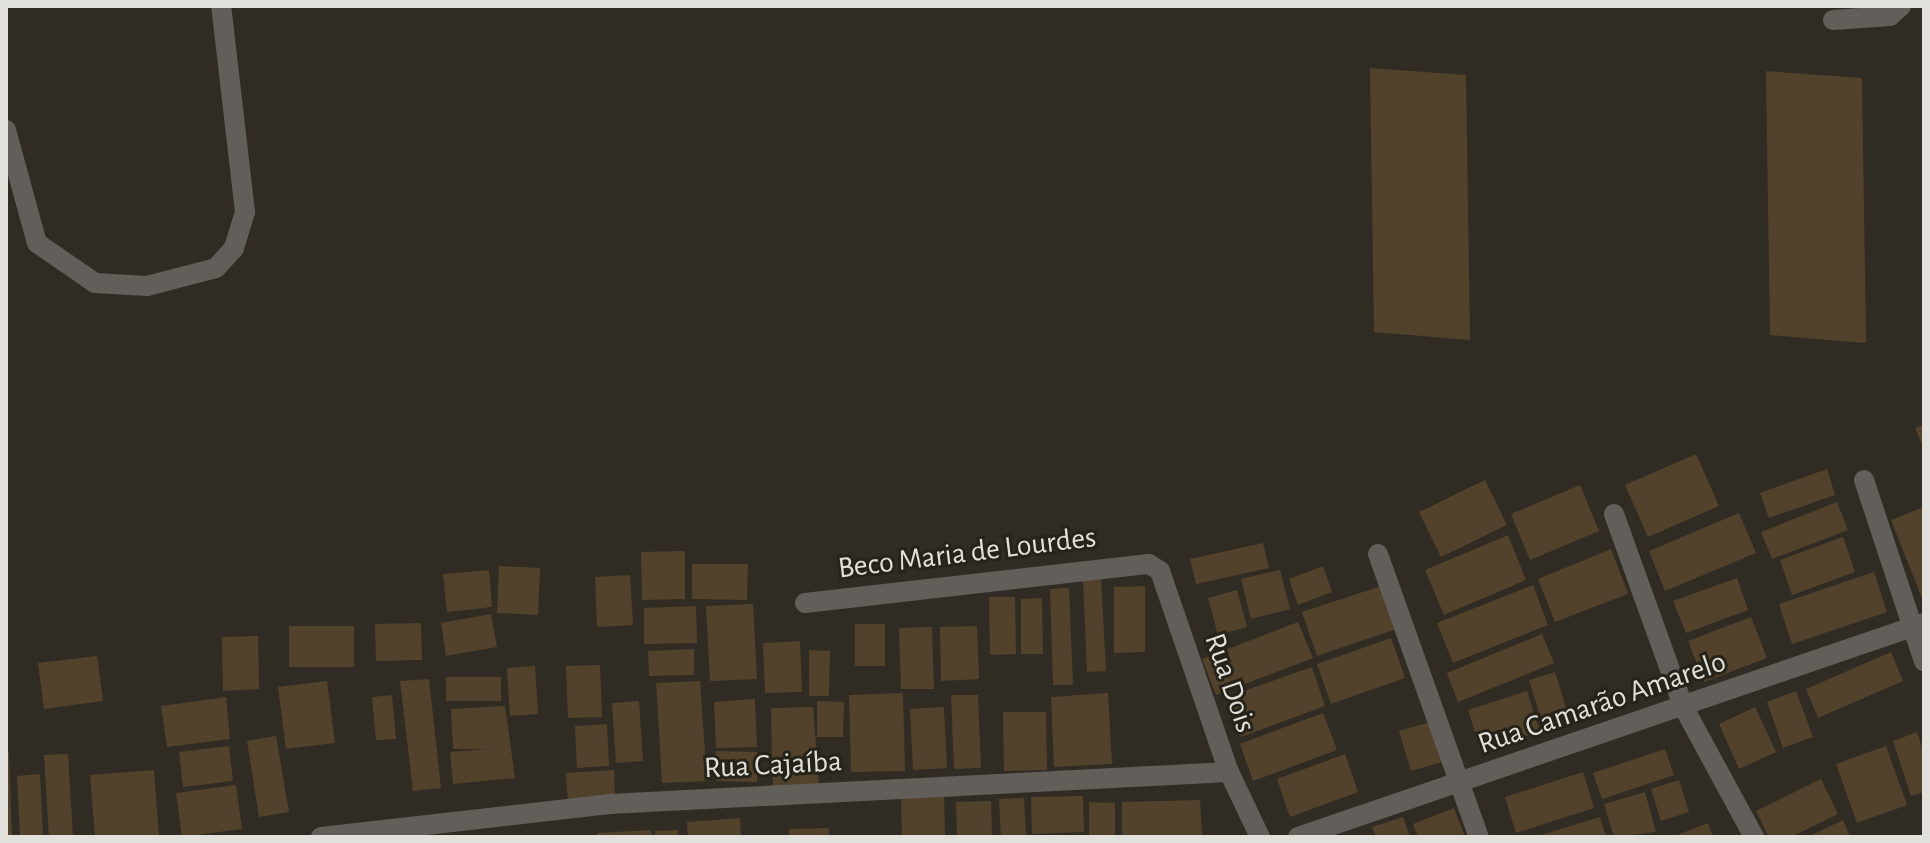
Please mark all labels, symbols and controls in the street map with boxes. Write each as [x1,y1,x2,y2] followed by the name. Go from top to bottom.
[836,519,1098,587] street label: Beco Maria de Lourdes
[1196,629,1264,737] street label: Rua Dois
[1473,644,1731,762] street label: Rua Camarão Amarelo
[703,743,843,787] street label: Rua Cajaíba

